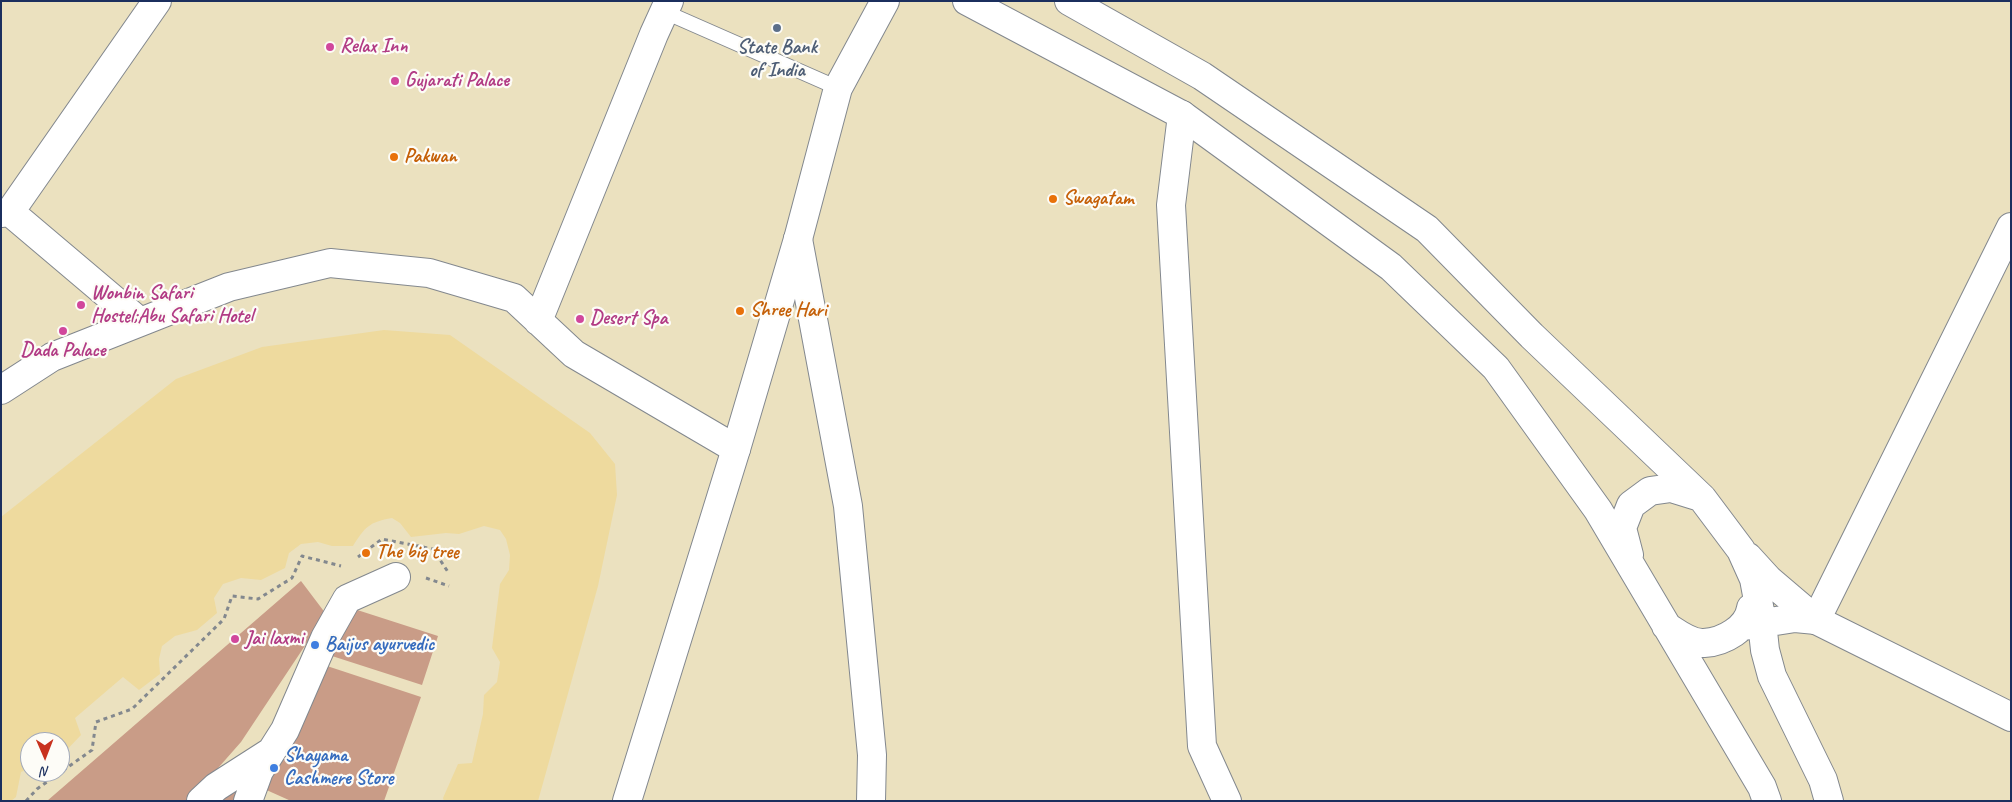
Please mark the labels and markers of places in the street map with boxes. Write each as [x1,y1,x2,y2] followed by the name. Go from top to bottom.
[771,22,783,34] marker: State Bank of India
[340,35,407,59] place label: Relax Inn
[737,36,817,83] place label: State Bank of India
[324,41,336,53] marker: Relax Inn
[405,69,509,93] place label: Gujarati Palace
[389,75,401,87] marker: Gujarati Palace
[404,145,457,169] place label: Pakwan
[388,151,400,163] marker: Pakwan
[1063,187,1133,211] place label: Swagatam
[1047,193,1059,205] marker: Swagatam
[91,282,253,329] place label: Wonbin Safari Hostel;Abu Safari Hotel
[75,299,87,311] marker: Wonbin Safari Hostel;Abu Safari Hotel
[750,299,827,323] place label: Shree Hari
[734,305,746,317] marker: Shree Hari
[590,307,667,331] place label: Desert Spa
[574,313,586,325] marker: Desert Spa
[57,325,69,337] marker: Dada Palace
[21,339,105,363] place label: Dada Palace
[376,541,459,565] place label: The big tree
[360,547,372,559] marker: The big tree
[245,627,303,651] place label: Jai laxmi
[229,633,241,645] marker: Jai laxmi
[325,633,434,657] place label: Baijus ayurvedic
[309,639,321,651] marker: Baijus ayurvedic
[284,744,394,791] place label: Shayama Cashmere Store
[268,762,280,774] marker: Shayama Cashmere Store

